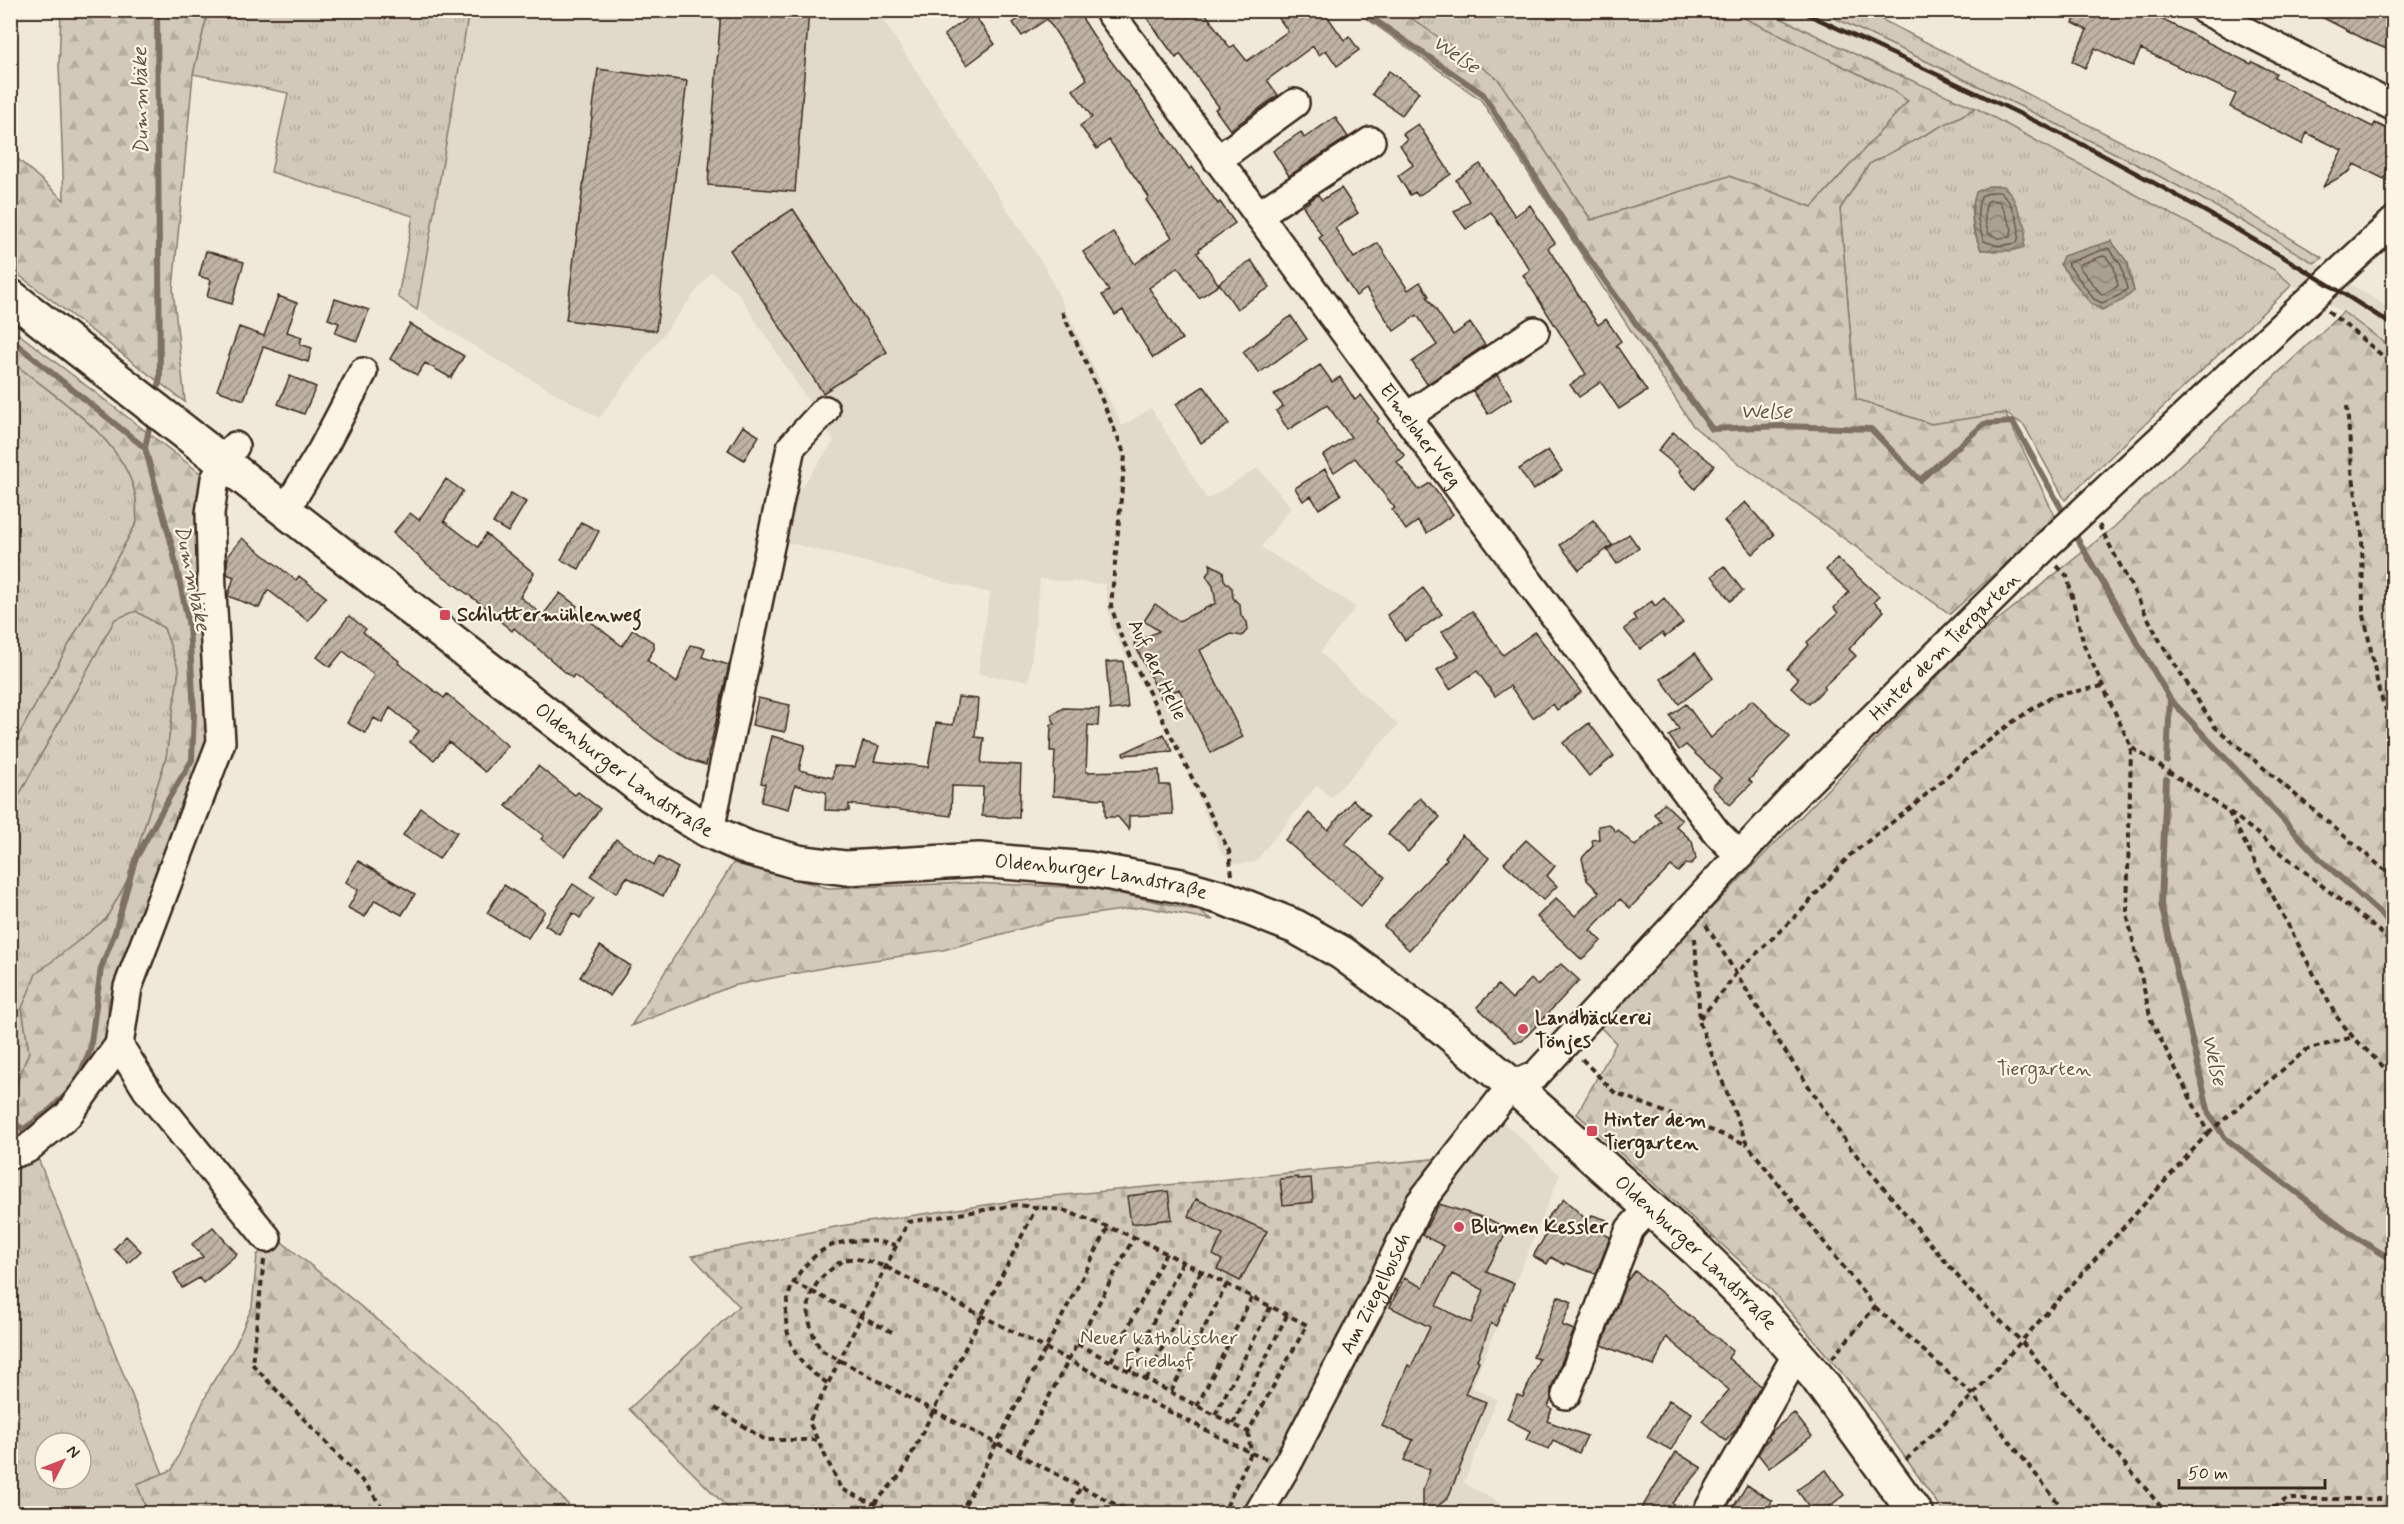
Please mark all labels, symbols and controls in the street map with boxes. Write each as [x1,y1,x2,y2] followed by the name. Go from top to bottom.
[1427,29,1486,82] water label: Welse
[126,46,156,155] water label: Dummbäke
[1373,378,1468,494] street label: Elmeloher Weg
[1740,398,1793,426] water label: Welse
[167,522,217,634] water label: Dummbäke
[1864,565,2026,727] street label: Hinter dem Tiergarten
[457,602,642,631] place label: Schluttermühlenweg
[438,608,452,622] marker: Schluttermühlenweg
[1121,615,1193,725] street label: Auf der Helle
[529,696,717,844] street label: Oldenburger Landstraße
[994,848,1211,906] street label: Oldenburger Landstraße
[1535,1005,1652,1055] place label: Landbäckerei Tönjes
[1516,1022,1530,1036] marker: Landbäckerei Tönjes
[2195,1032,2234,1090] water label: Welse
[1997,1056,2092,1084] park label: Tiergarten
[1604,1107,1706,1159] place label: Hinter dem Tiergarten
[1585,1124,1599,1138] marker: Hinter dem Tiergarten
[1609,1169,1783,1336] street label: Oldenburger Landstraße
[1471,1214,1609,1241] place label: Blumen Kessler
[1452,1220,1466,1234] marker: Blumen Kessler
[1334,1228,1417,1359] street label: Am Ziegelbusch
[1080,1325,1238,1375] park label: Neuer katholischer Friedhof
[33,1431,93,1491] north arrow
[62,1441,84,1463] text: N
[2179,1452,2324,1490] scale bar
[2188,1462,2228,1486] text: 50 m

